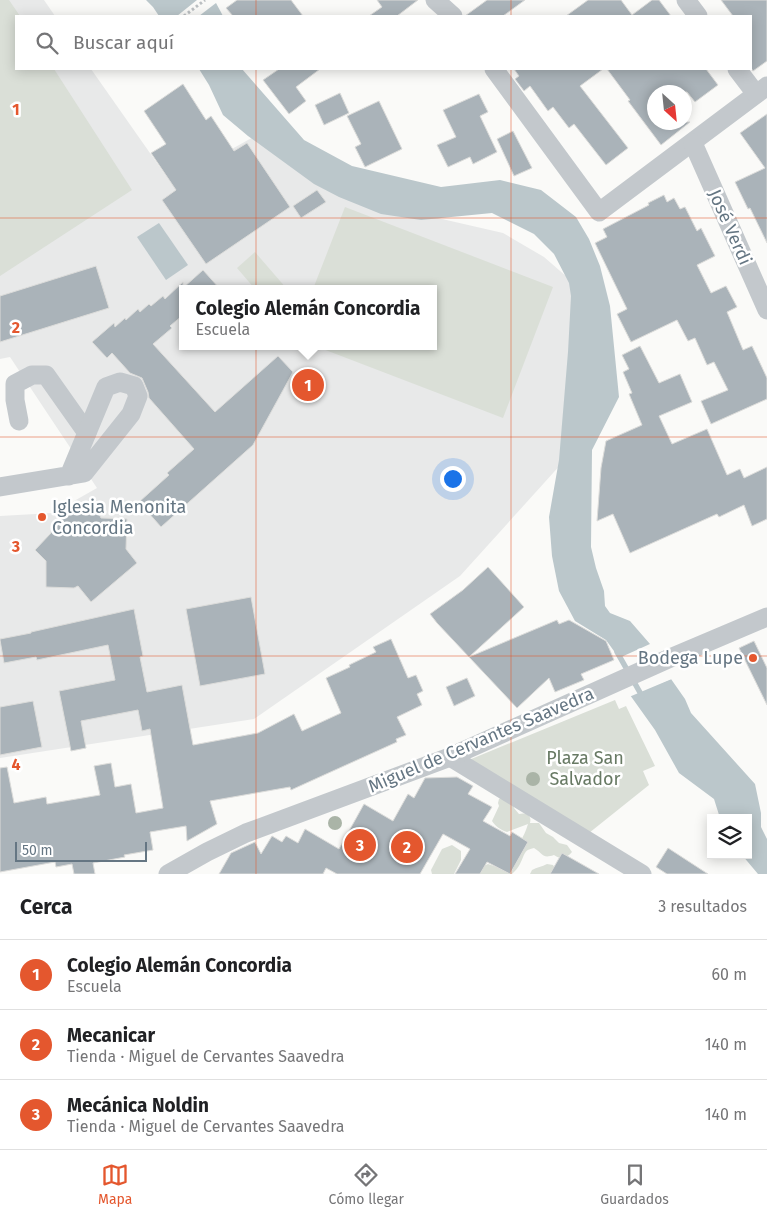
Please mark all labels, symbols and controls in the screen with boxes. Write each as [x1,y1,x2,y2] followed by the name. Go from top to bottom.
[15,15,752,70] search box
[33,29,61,57] icon: search
[73,31,174,54] text: Buscar aquí
[647,85,692,130] north arrow
[12,100,20,119] text: 1
[704,186,756,268] street label: José Verdi
[179,285,437,350] popup
[196,297,420,320] text: Colegio Alemán Concordia
[12,318,20,337] text: 2
[196,320,250,339] text: Escuela
[292,366,324,404] pin: 1
[440,466,466,492] your location
[52,496,186,539] place label: Iglesia Menonita Concordia
[36,511,48,523] marker: Iglesia Menonita Concordia
[11,537,20,556] text: 3
[638,647,743,669] place label: Bodega Lupe
[747,652,759,664] marker: Bodega Lupe
[365,682,597,798] street label: Miguel de Cervantes Saavedra
[546,747,624,790] park label: Plaza San Salvador
[11,755,21,774] text: 4
[707,814,752,859] map controls
[707,814,752,859] button: layers
[344,826,376,864] pin: 3
[391,828,423,866] pin: 2
[15,839,148,862] scale bar
[22,842,53,859] text: 50 m
[20,894,72,920] text: Cerca
[658,897,747,916] text: 3 resultados
[67,954,292,977] text: Colegio Alemán Concordia
[32,965,40,984] text: 1
[712,965,747,984] text: 60 m
[67,977,122,996] text: Escuela
[67,1024,155,1047] text: Mecanicar
[32,1035,40,1054] text: 2
[705,1035,747,1054] text: 140 m
[67,1047,345,1066] text: Tienda · Miguel de Cervantes Saavedra
[67,1094,209,1117] text: Mecánica Noldin
[32,1105,40,1124] text: 3
[705,1105,747,1124] text: 140 m
[67,1117,345,1136] text: Tienda · Miguel de Cervantes Saavedra
[98,1161,132,1208] tab: Mapa
[329,1161,404,1208] tab: Cómo llegar
[600,1161,669,1208] tab: Guardados

